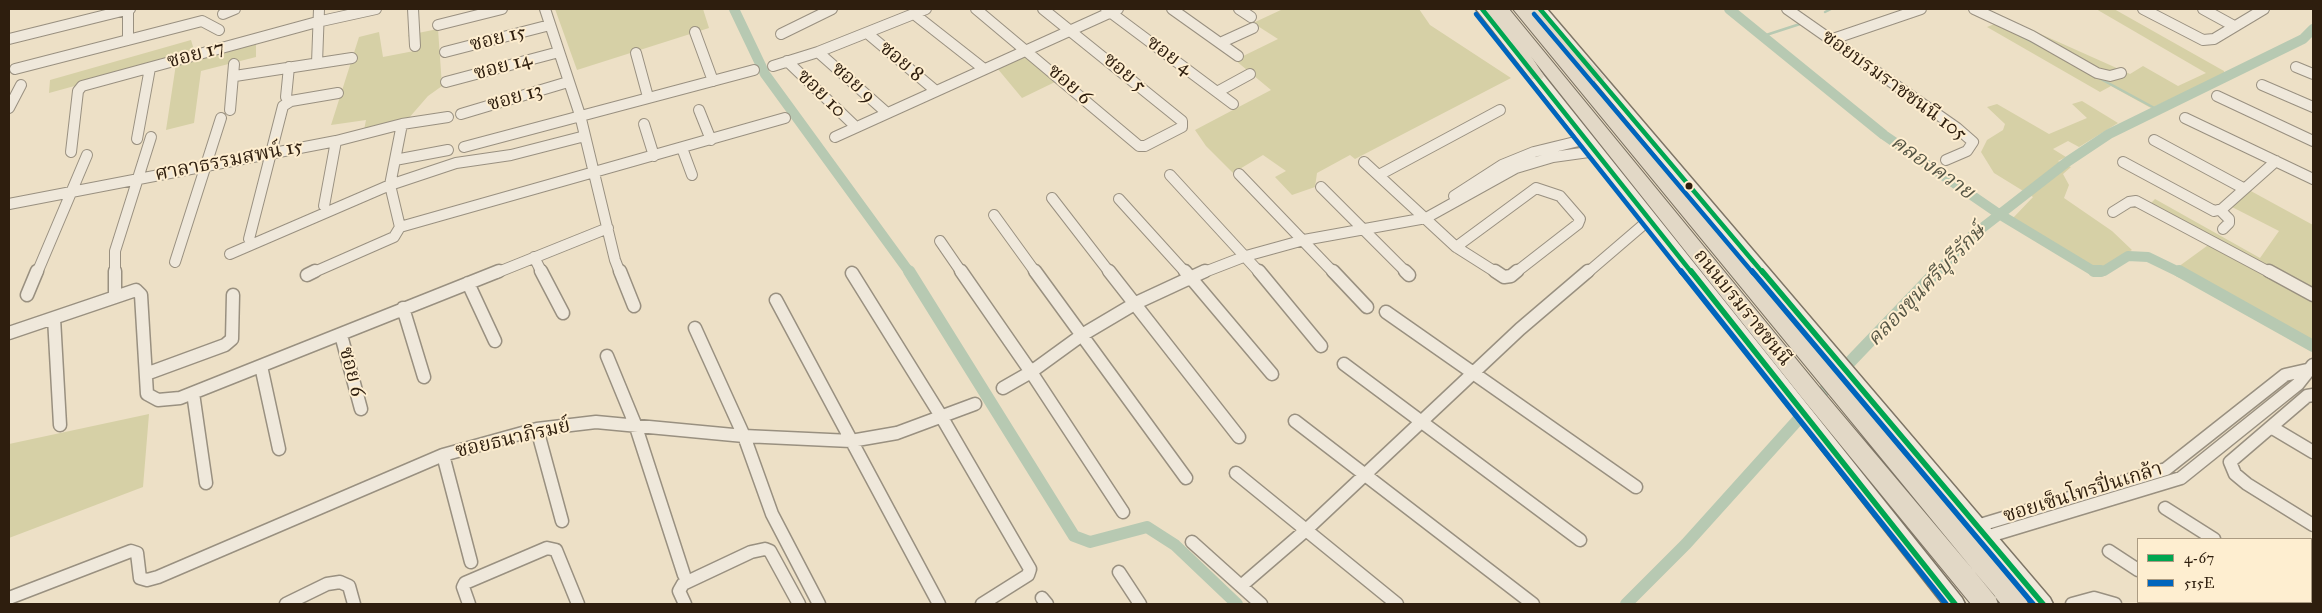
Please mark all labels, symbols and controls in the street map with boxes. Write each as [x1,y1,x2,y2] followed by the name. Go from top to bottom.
[467,20,529,58] street label: ซอย 15
[1817,25,1971,147] street label: ซอยบรมราชชนนี 105
[1141,31,1197,81] street label: ซอย 4
[165,36,227,74] street label: ซอย 17
[874,37,928,87] street label: ซอย 8
[471,48,535,86] street label: ซอย 14
[1097,48,1151,98] street label: ซอย 5
[826,57,880,109] street label: ซอย 9
[1042,59,1096,111] street label: ซอย 6
[791,65,851,123] street label: ซอย 10
[485,79,545,117] street label: ซอย 13
[1886,130,1978,206] water label: คลองควาย
[153,135,305,187] street label: ศาลาธรรมสพน์ 15
[1684,181,1694,191] unlabelled marker
[1862,220,1992,352] water label: คลองขุนศรีบุรีรักษ์
[1688,245,1796,371] street label: ถนนบรมราชชนนี
[333,345,369,399] street label: ซอย 6
[453,414,573,464] street label: ซอยธนาภิรมย์
[2001,457,2165,529] street label: ซอยเซ็นโทรปิ่นเกล้า
[2137,538,2312,603] legend
[2184,549,2214,567] text: 4-67
[2184,574,2215,592] text: 515E

